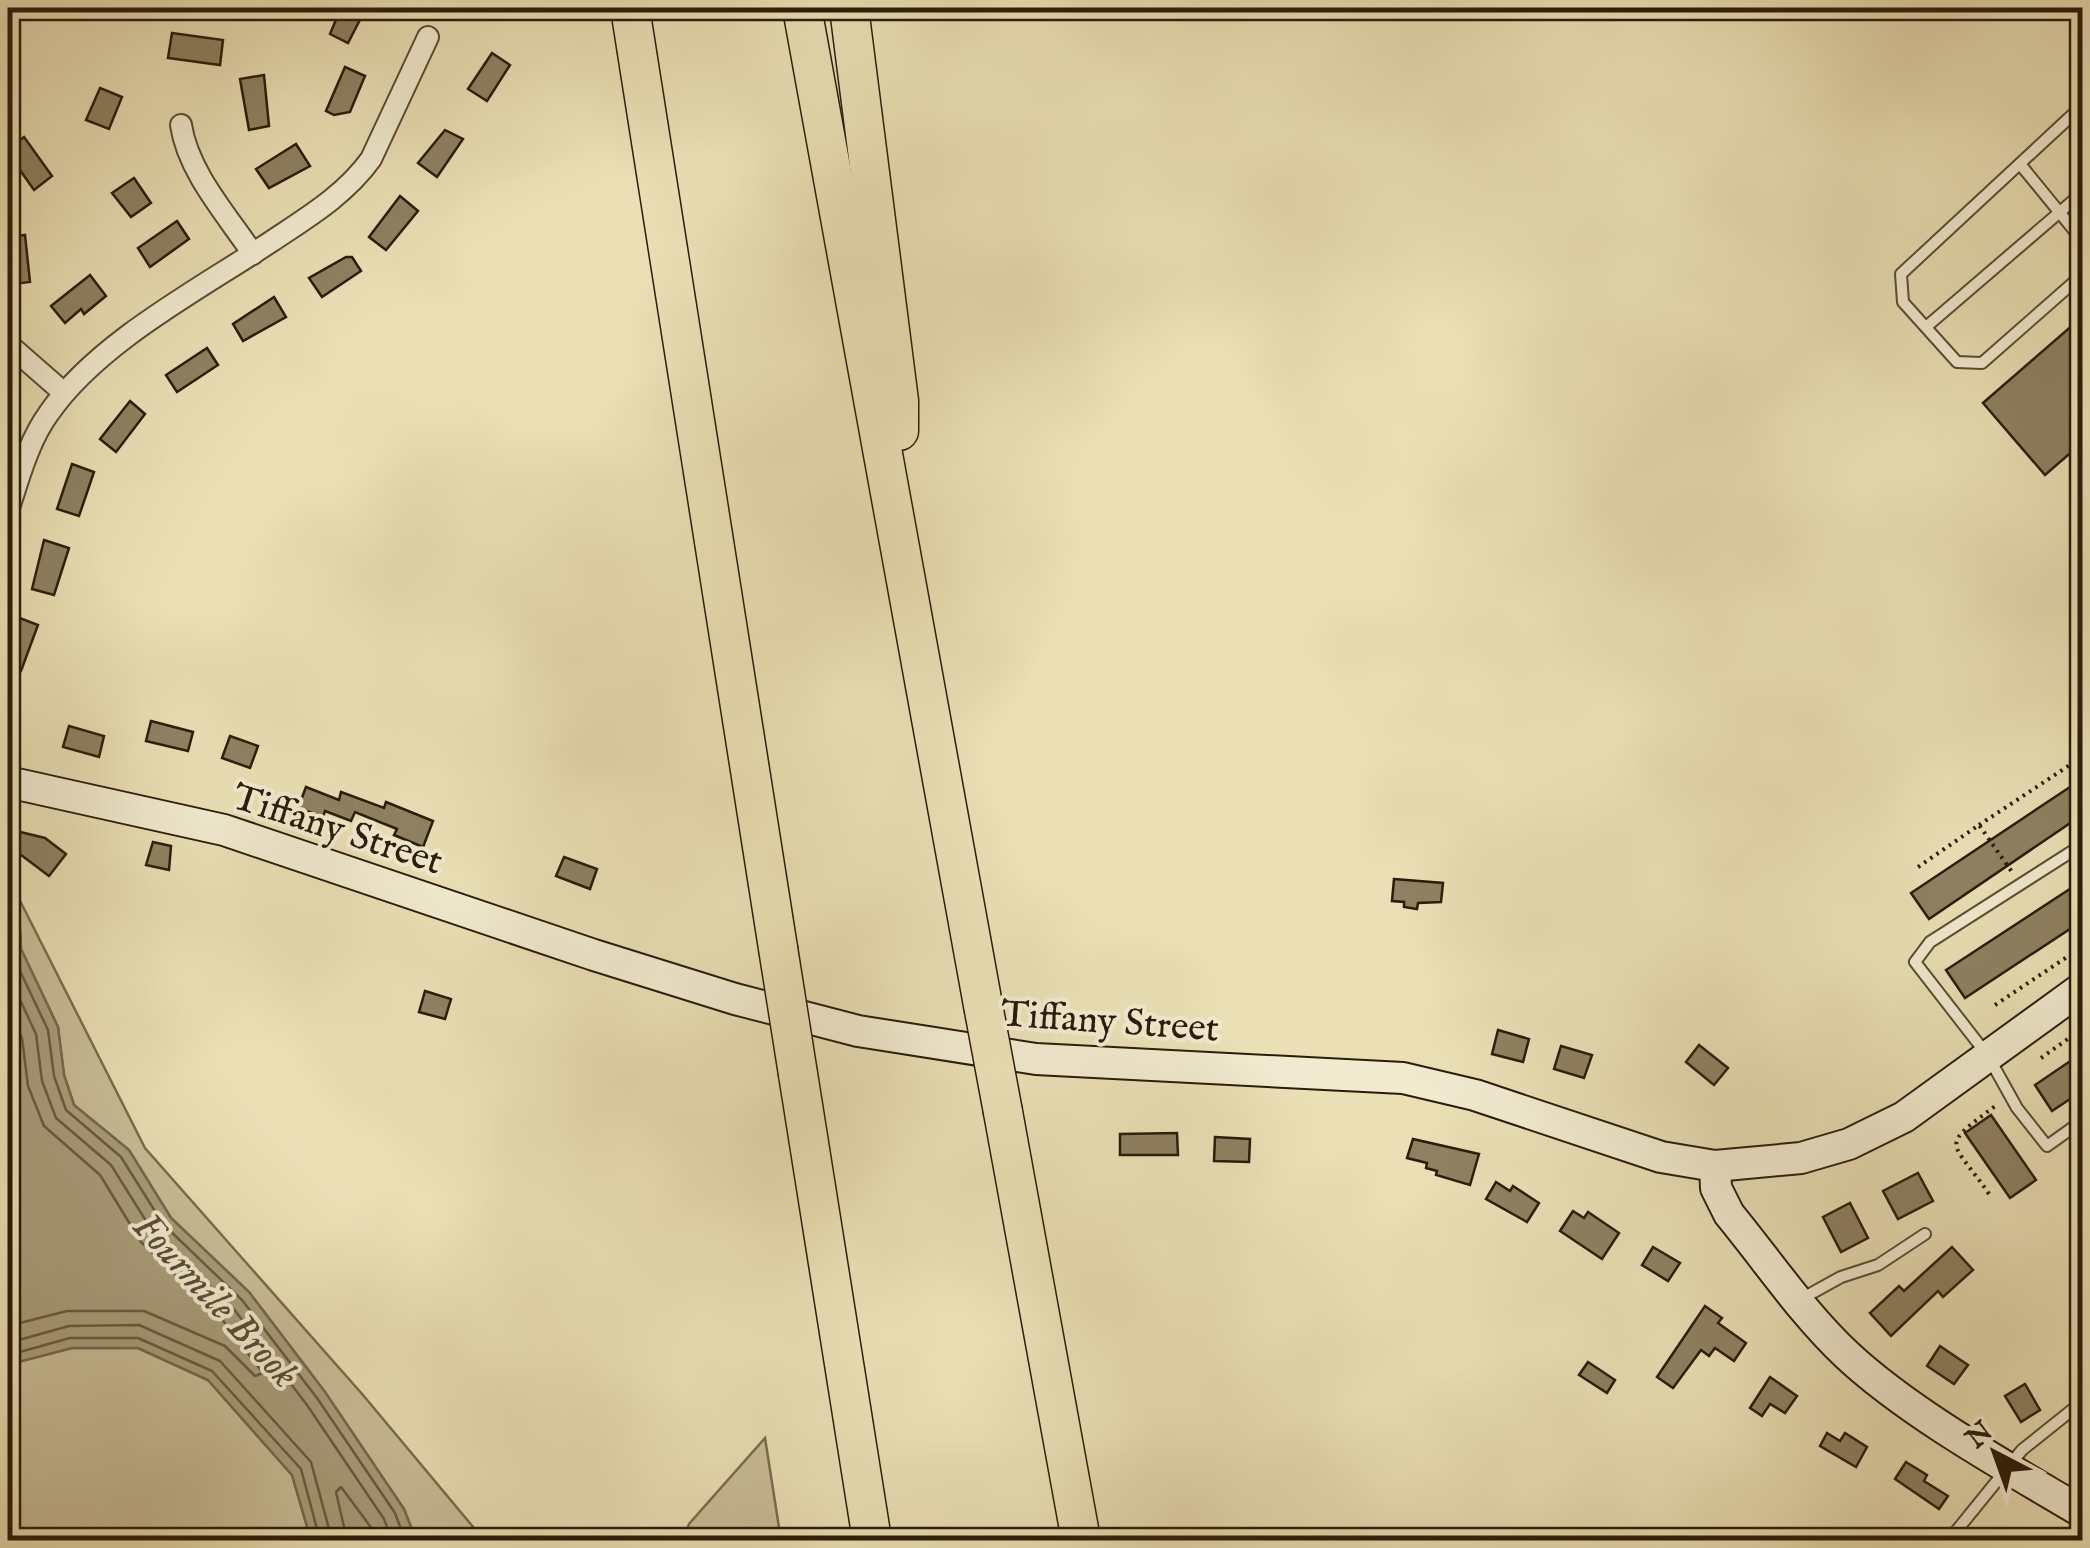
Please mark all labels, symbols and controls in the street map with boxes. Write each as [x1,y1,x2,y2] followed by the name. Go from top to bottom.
[226,774,448,887] street label: Tiffany Street
[999,991,1220,1055] street label: Tiffany Street
[120,1203,309,1400] water label: Fourmile Brook
[1945,1403,2045,1503] north arrow
[1959,1415,2001,1458] text: N

